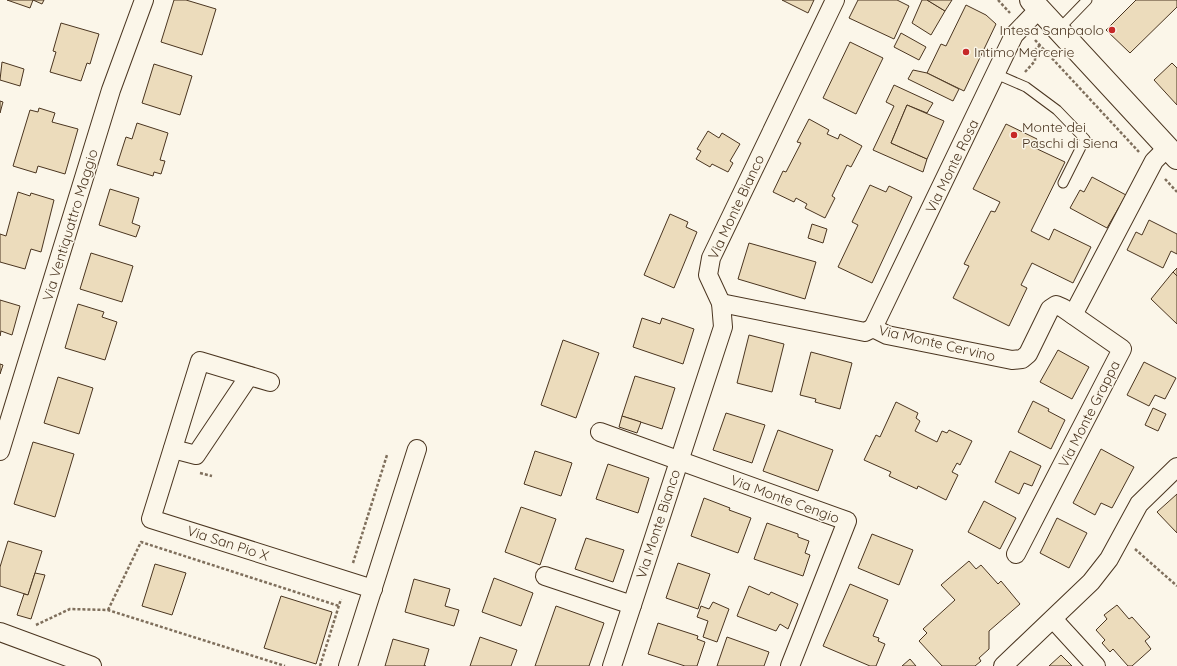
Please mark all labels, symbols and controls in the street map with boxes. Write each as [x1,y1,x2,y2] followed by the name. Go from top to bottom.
[999,21,1104,39] place label: Intesa Sanpaolo
[1107,25,1117,35] marker: Intesa Sanpaolo
[974,43,1074,61] place label: Intimo Mercerie
[961,47,971,57] marker: Intimo Mercerie
[922,116,982,216] street label: Via Monte Rosa
[1022,118,1118,152] place label: Monte dei Paschi di Siena
[1009,130,1019,140] marker: Monte dei Paschi di Siena
[38,147,102,303] street label: Via Ventiquattro Maggio
[704,152,768,262] street label: Via Monte Bianco
[877,321,997,365] street label: Via Monte Cervino
[1054,357,1124,471] street label: Via Monte Grappa
[632,467,684,581] street label: Via Monte Bianco
[728,471,842,527] street label: Via Monte Cengio
[185,521,272,565] street label: Via San Pio X

